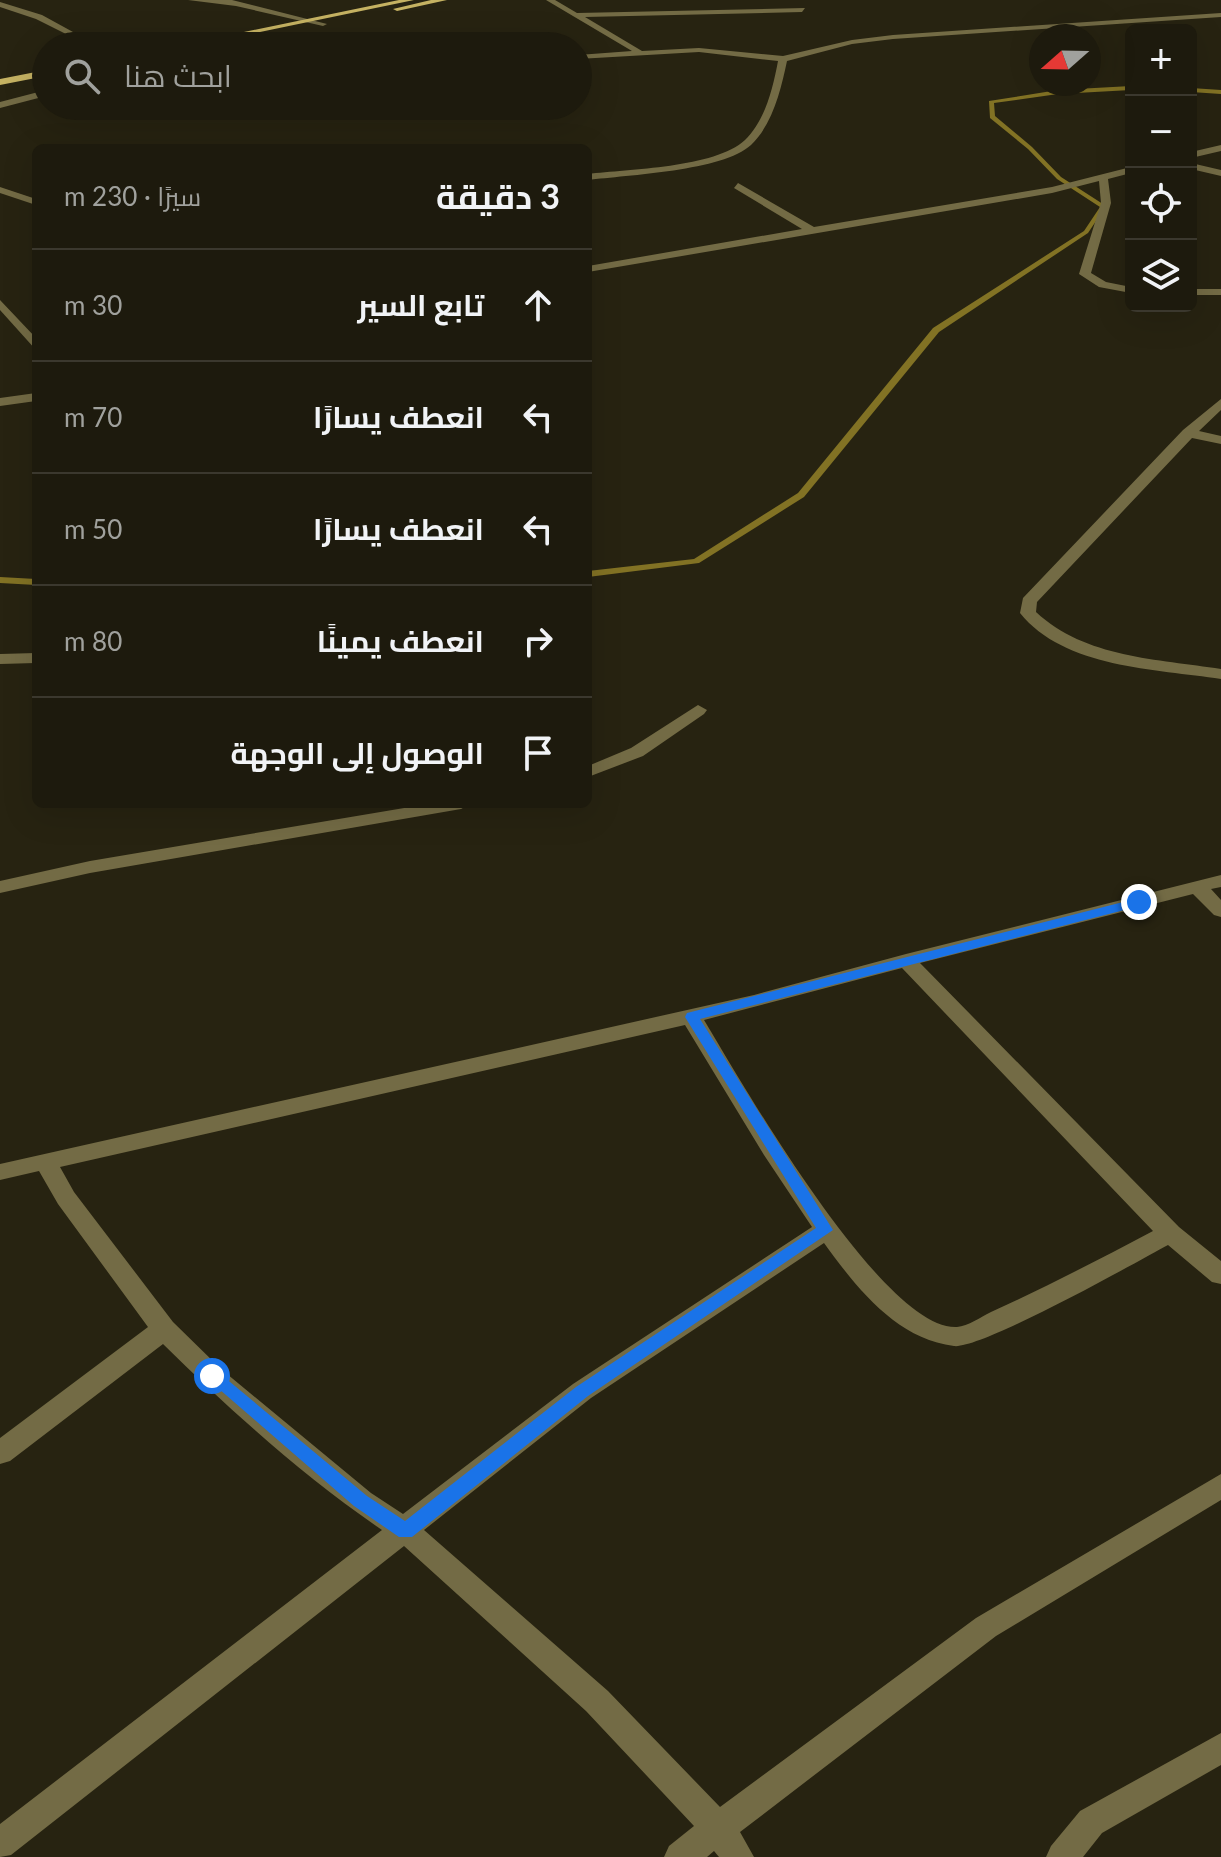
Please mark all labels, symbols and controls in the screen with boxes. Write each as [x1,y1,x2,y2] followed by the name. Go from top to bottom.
[1029,24,1101,96] north arrow
[1125,24,1197,312] map controls
[1125,24,1197,96] button: +
[32,32,592,120] search box
[60,54,104,98] icon: search
[124,57,232,93] text: ابحث هنا
[1125,96,1197,168] button: −
[1125,168,1197,240] button: locate
[436,175,560,216] text: 3 دقيقة
[64,180,201,212] text: سيرًا · 230 m
[1125,240,1197,312] button: layers
[516,283,560,327] icon: ahead
[357,286,484,322] text: تابع السير
[64,289,122,321] text: 30 m
[516,395,560,439] icon: left
[313,398,484,434] text: انعطف يسارًا
[64,401,122,433] text: 70 m
[516,507,560,551] icon: left
[313,510,484,546] text: انعطف يسارًا
[64,513,122,545] text: 50 m
[516,619,560,663] icon: right
[317,622,484,658] text: انعطف يمينًا
[64,625,122,657] text: 80 m
[516,731,560,775] icon: arrive
[230,734,484,770] text: الوصول إلى الوجهة
[1121,884,1157,920] route end
[194,1358,230,1394] route start

